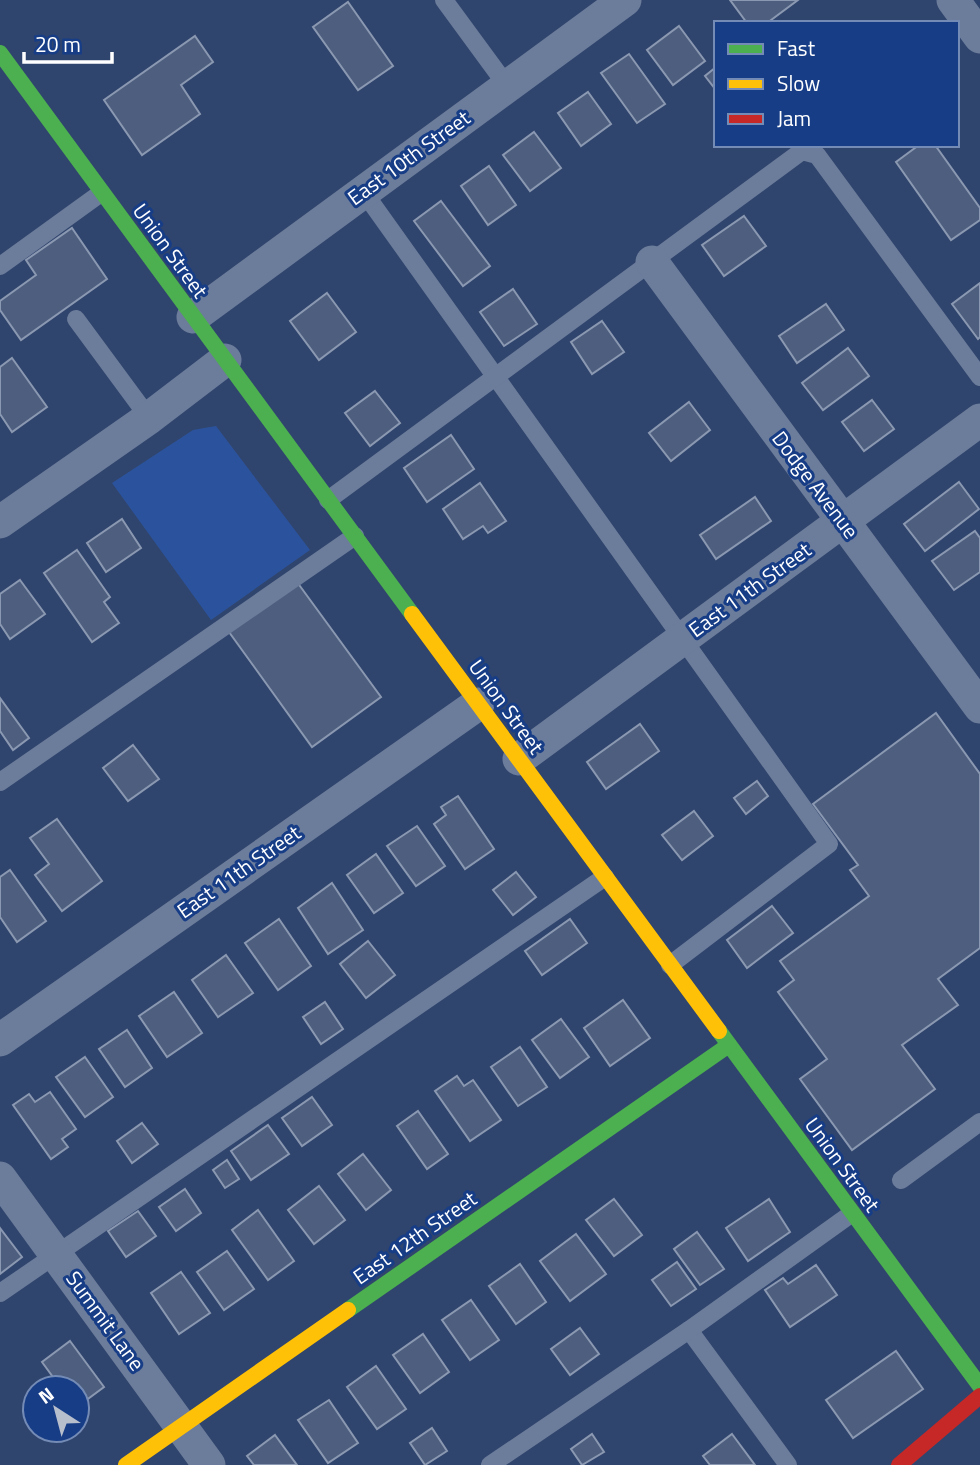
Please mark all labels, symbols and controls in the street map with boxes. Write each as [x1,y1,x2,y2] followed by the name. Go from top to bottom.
[24,21,112,65] scale bar
[714,21,959,147] legend
[35,28,81,60] text: 20 m
[777,32,816,64] text: Fast
[777,67,820,99] text: Slow
[340,101,477,213] street label: East 10th Street
[777,102,811,134] text: Jam
[125,196,217,305] street label: Union Street
[765,424,867,545] street label: Dodge Avenue
[681,533,818,645] street label: East 11th Street
[461,652,553,761] street label: Union Street
[170,816,307,926] street label: East 11th Street
[797,1110,889,1219] street label: Union Street
[346,1182,483,1292] street label: East 12th Street
[59,1264,153,1377] street label: Summit Lane
[21,1374,91,1444] north arrow
[32,1379,60,1410] text: N

